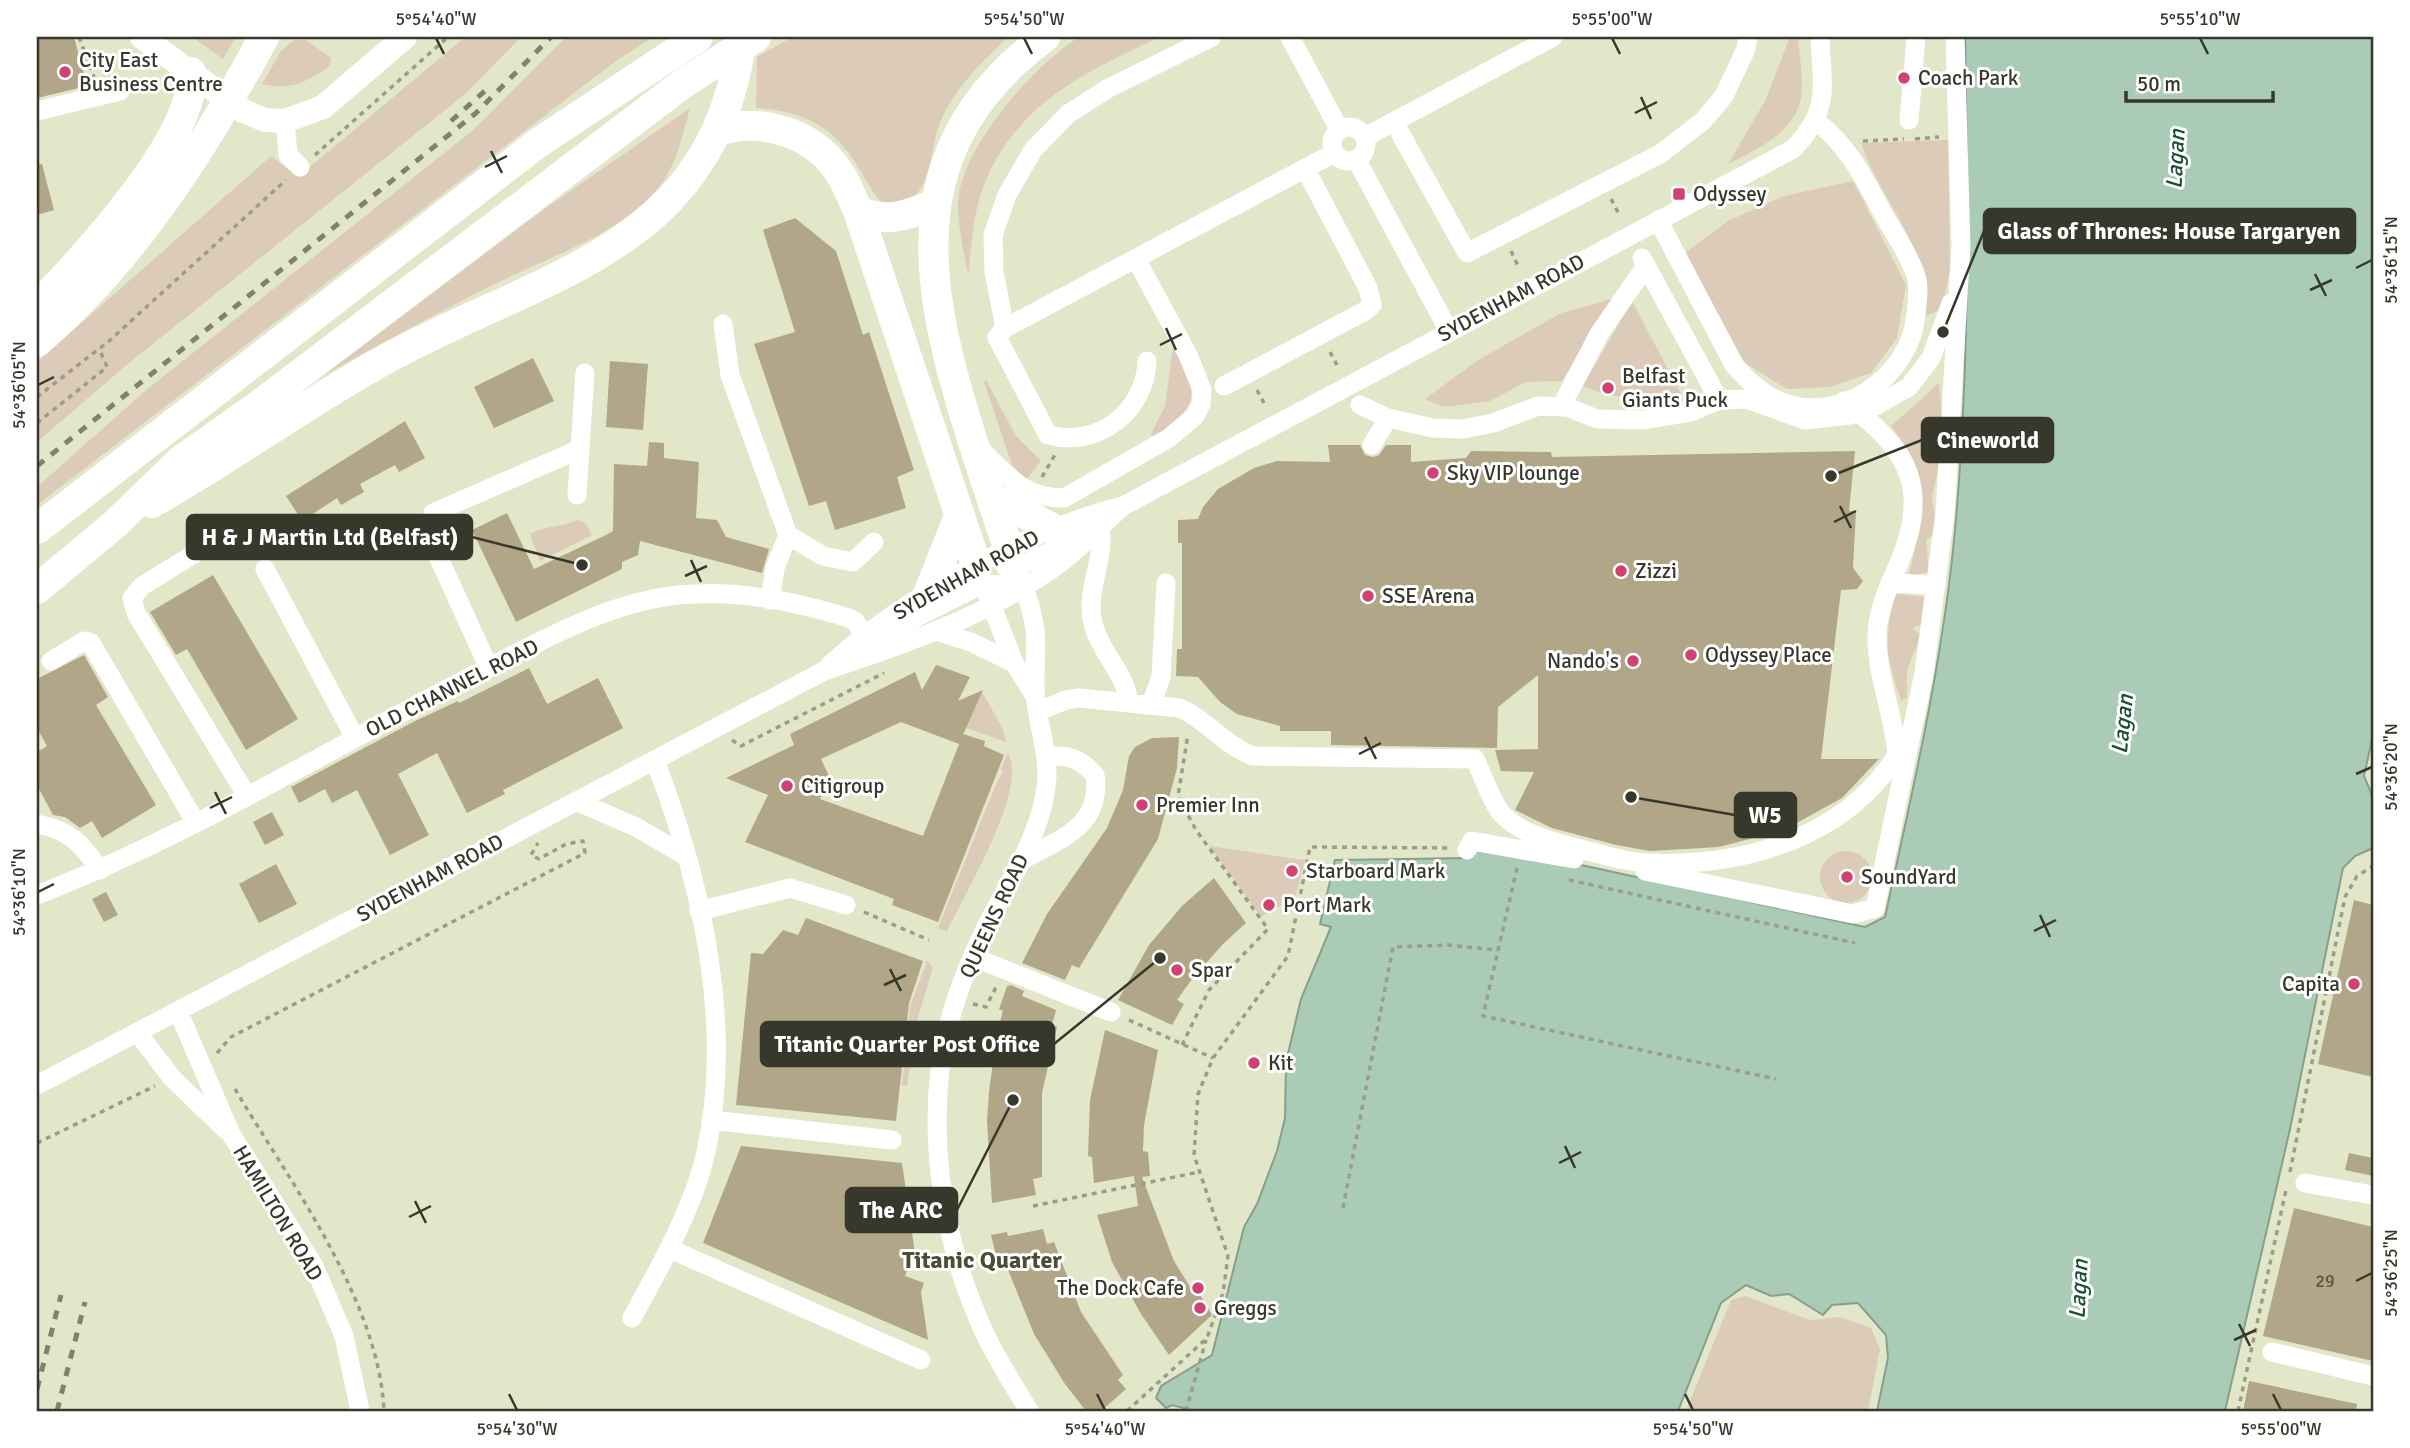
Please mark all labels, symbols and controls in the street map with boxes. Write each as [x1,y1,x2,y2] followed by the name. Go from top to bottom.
[395,8,477,30] text: 5°54'40"W
[983,8,1065,30] text: 5°54'50"W
[1571,8,1653,30] text: 5°55'00"W
[2159,8,2241,30] text: 5°55'10"W
[79,47,223,97] place label: City East Business Centre
[2126,60,2274,104] scale bar
[57,64,73,80] marker: City East Business Centre
[1918,65,2019,91] place label: Coach Park
[1896,70,1912,86] marker: Coach Park
[2137,71,2181,97] text: 50 m
[2159,127,2192,190] water label: Lagan
[1693,181,1766,207] place label: Odyssey
[1671,186,1687,202] marker: Odyssey
[1984,209,2355,253] callout: Glass of Thrones: House Targaryen
[2380,216,2402,304] text: 54°36'15"N
[1997,217,2341,246] text: Glass of Thrones: House Targaryen
[1433,248,1589,348] street label: SYDENHAM ROAD
[8,341,30,429] text: 54°36'05"N
[1622,363,1728,413] place label: Belfast Giants Puck
[1600,380,1616,396] marker: Belfast Giants Puck
[1922,418,2053,462] callout: Cineworld
[1937,426,2039,455] text: Cineworld
[1447,460,1580,486] place label: Sky VIP lounge
[1425,465,1441,481] marker: Sky VIP lounge
[187,515,472,559] callout: H & J Martin Ltd (Belfast)
[202,523,459,552] text: H & J Martin Ltd (Belfast)
[889,524,1043,626] street label: SYDENHAM ROAD
[1635,558,1677,584] place label: Zizzi
[1613,563,1629,579] marker: Zizzi
[1382,583,1475,609] place label: SSE Arena
[1360,588,1376,604] marker: SSE Arena
[361,633,543,743] street label: OLD CHANNEL ROAD
[1705,642,1832,668] place label: Odyssey Place
[1683,647,1699,663] marker: Odyssey Place
[1547,648,1619,674] place label: Nando's
[1625,653,1641,669] marker: Nando's
[2105,691,2140,755] water label: Lagan
[2380,723,2402,811] text: 54°36'20"N
[801,773,884,799] place label: Citigroup
[779,778,795,794] marker: Citigroup
[1156,792,1260,818] place label: Premier Inn
[1735,793,1796,837] callout: W5
[1134,797,1150,813] marker: Premier Inn
[1748,801,1782,830] text: W5
[352,828,508,928] street label: SYDENHAM ROAD
[8,848,30,936] text: 54°36'10"N
[954,850,1034,982] street label: QUEENS ROAD
[1306,858,1446,884] place label: Starboard Mark
[1284,863,1300,879] marker: Starboard Mark
[1861,864,1957,890] place label: SoundYard
[1839,869,1855,885] marker: SoundYard
[1283,892,1372,918] place label: Port Mark
[1261,897,1277,913] marker: Port Mark
[1191,957,1232,983] place label: Spar
[1169,962,1185,978] marker: Spar
[2282,971,2340,997] place label: Capita
[2346,976,2362,992] marker: Capita
[761,1022,1054,1066] callout: Titanic Quarter Post Office
[774,1030,1040,1059] text: Titanic Quarter Post Office
[1268,1050,1293,1076] place label: Kit
[1246,1055,1262,1071] marker: Kit
[227,1141,329,1285] street label: HAMILTON ROAD
[846,1188,957,1232] callout: The ARC
[859,1196,943,1225] text: The ARC
[2380,1229,2402,1317] text: 54°36'25"N
[902,1245,1062,1275] district label: Titanic Quarter
[2062,1257,2095,1320] water label: Lagan
[2315,1270,2335,1292] house number: 29
[1057,1275,1184,1301] place label: The Dock Cafe
[1190,1280,1206,1296] marker: The Dock Cafe
[1214,1295,1277,1321] place label: Greggs
[1192,1300,1208,1316] marker: Greggs
[476,1418,558,1440] text: 5°54'30"W
[1064,1418,1146,1440] text: 5°54'40"W
[1652,1418,1734,1440] text: 5°54'50"W
[2240,1418,2322,1440] text: 5°55'00"W

